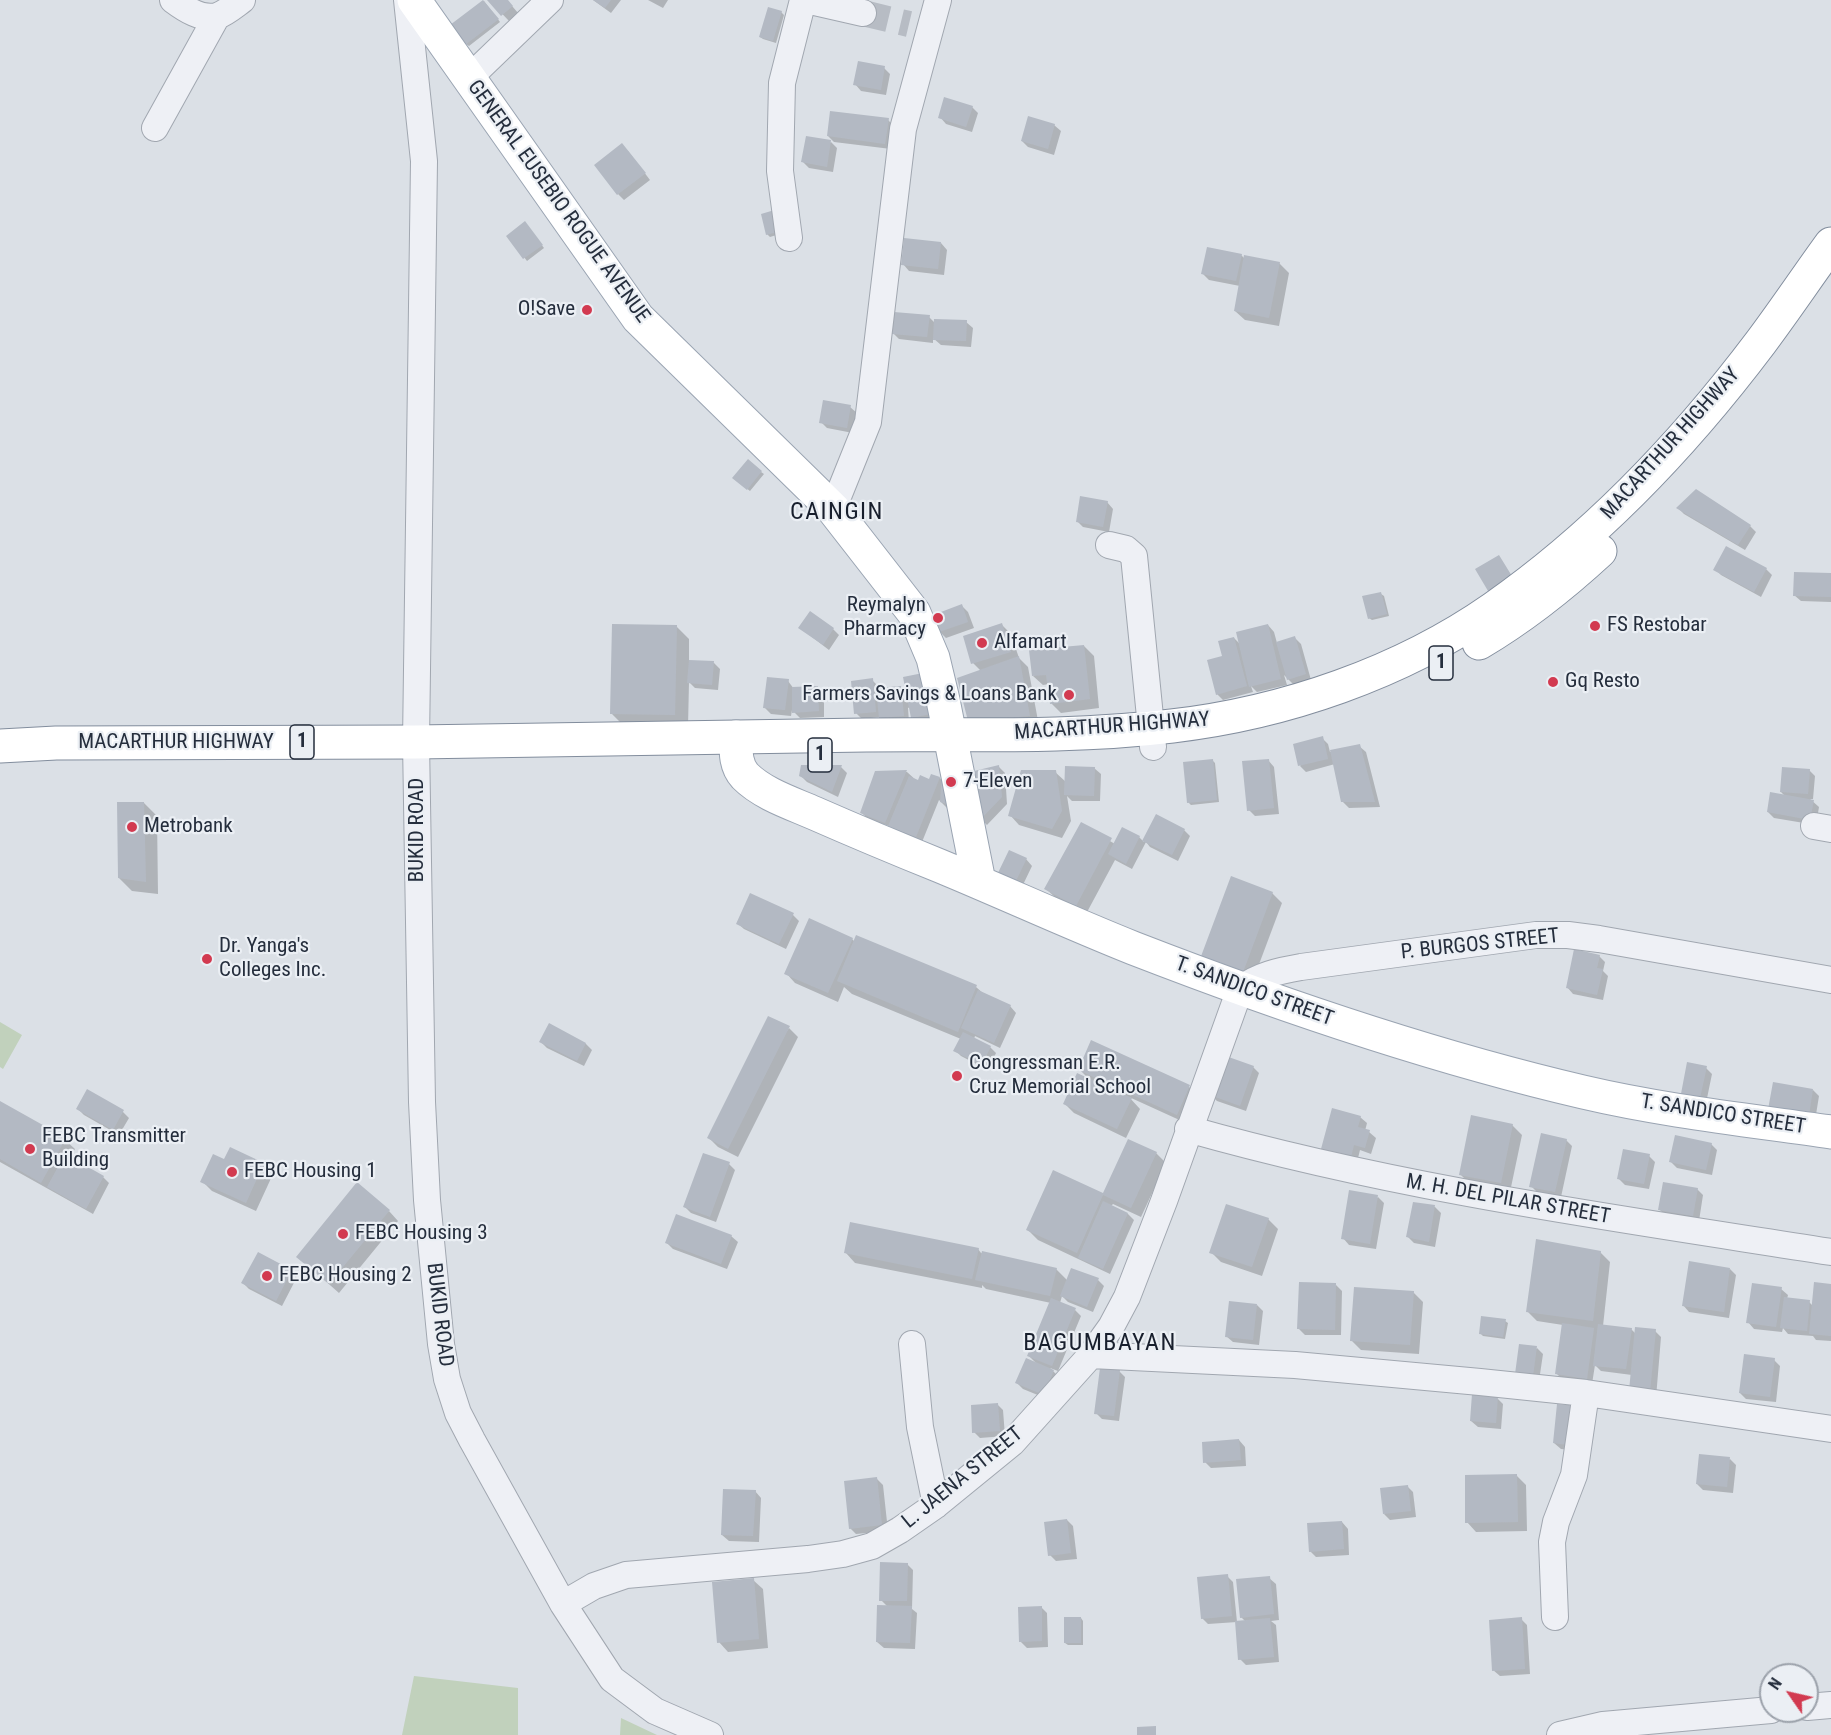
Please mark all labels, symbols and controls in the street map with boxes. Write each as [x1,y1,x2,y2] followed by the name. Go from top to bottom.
[461,76,655,328] street label: GENERAL EUSEBIO ROGUE AVENUE
[518,297,575,323] place label: O!Save
[580,303,594,317] marker: O!Save
[1596,363,1746,525] street label: MACARTHUR HIGHWAY
[790,499,884,527] district label: CAINGIN
[843,593,926,643] place label: Reymalyn Pharmacy
[931,611,945,625] marker: Reymalyn Pharmacy
[1607,613,1707,639] place label: FS Restobar
[1588,619,1602,633] marker: FS Restobar
[994,630,1067,656] place label: Alfamart
[975,636,989,650] marker: Alfamart
[1429,646,1453,680] road number: 1
[1565,669,1640,695] place label: Gq Resto
[1546,675,1560,689] marker: Gq Resto
[802,682,1057,708] place label: Farmers Savings & Loans Bank
[1062,688,1076,702] marker: Farmers Savings & Loans Bank
[1014,708,1210,746] street label: MACARTHUR HIGHWAY
[290,725,314,759] road number: 1
[78,730,274,756] street label: MACARTHUR HIGHWAY
[808,738,832,772] road number: 1
[963,769,1032,795] place label: 7-Eleven
[944,775,958,789] marker: 7-Eleven
[405,778,431,882] street label: BUKID ROAD
[144,814,233,840] place label: Metrobank
[125,820,139,834] marker: Metrobank
[1400,924,1560,966] street label: P. BURGOS STREET
[219,934,326,984] place label: Dr. Yanga's Colleges Inc.
[200,952,214,966] marker: Dr. Yanga's Colleges Inc.
[1171,952,1337,1032] street label: T. SANDICO STREET
[969,1051,1151,1101] place label: Congressman E.R. Cruz Memorial School
[950,1069,964,1083] marker: Congressman E.R. Cruz Memorial School
[1639,1090,1807,1140] street label: T. SANDICO STREET
[42,1124,186,1174] place label: FEBC Transmitter Building
[23,1142,37,1156] marker: FEBC Transmitter Building
[244,1159,377,1185] place label: FEBC Housing 1
[225,1165,239,1179] marker: FEBC Housing 1
[1404,1170,1612,1230] street label: M. H. DEL PILAR STREET
[355,1221,488,1247] place label: FEBC Housing 3
[336,1227,350,1241] marker: FEBC Housing 3
[420,1262,458,1368] street label: BUKID ROAD
[279,1263,412,1289] place label: FEBC Housing 2
[260,1269,274,1283] marker: FEBC Housing 2
[1023,1330,1177,1358] district label: BAGUMBAYAN
[898,1422,1028,1534] street label: L. JAENA STREET
[1759,1663,1819,1723] north arrow
[1765,1674,1786,1693] text: N

